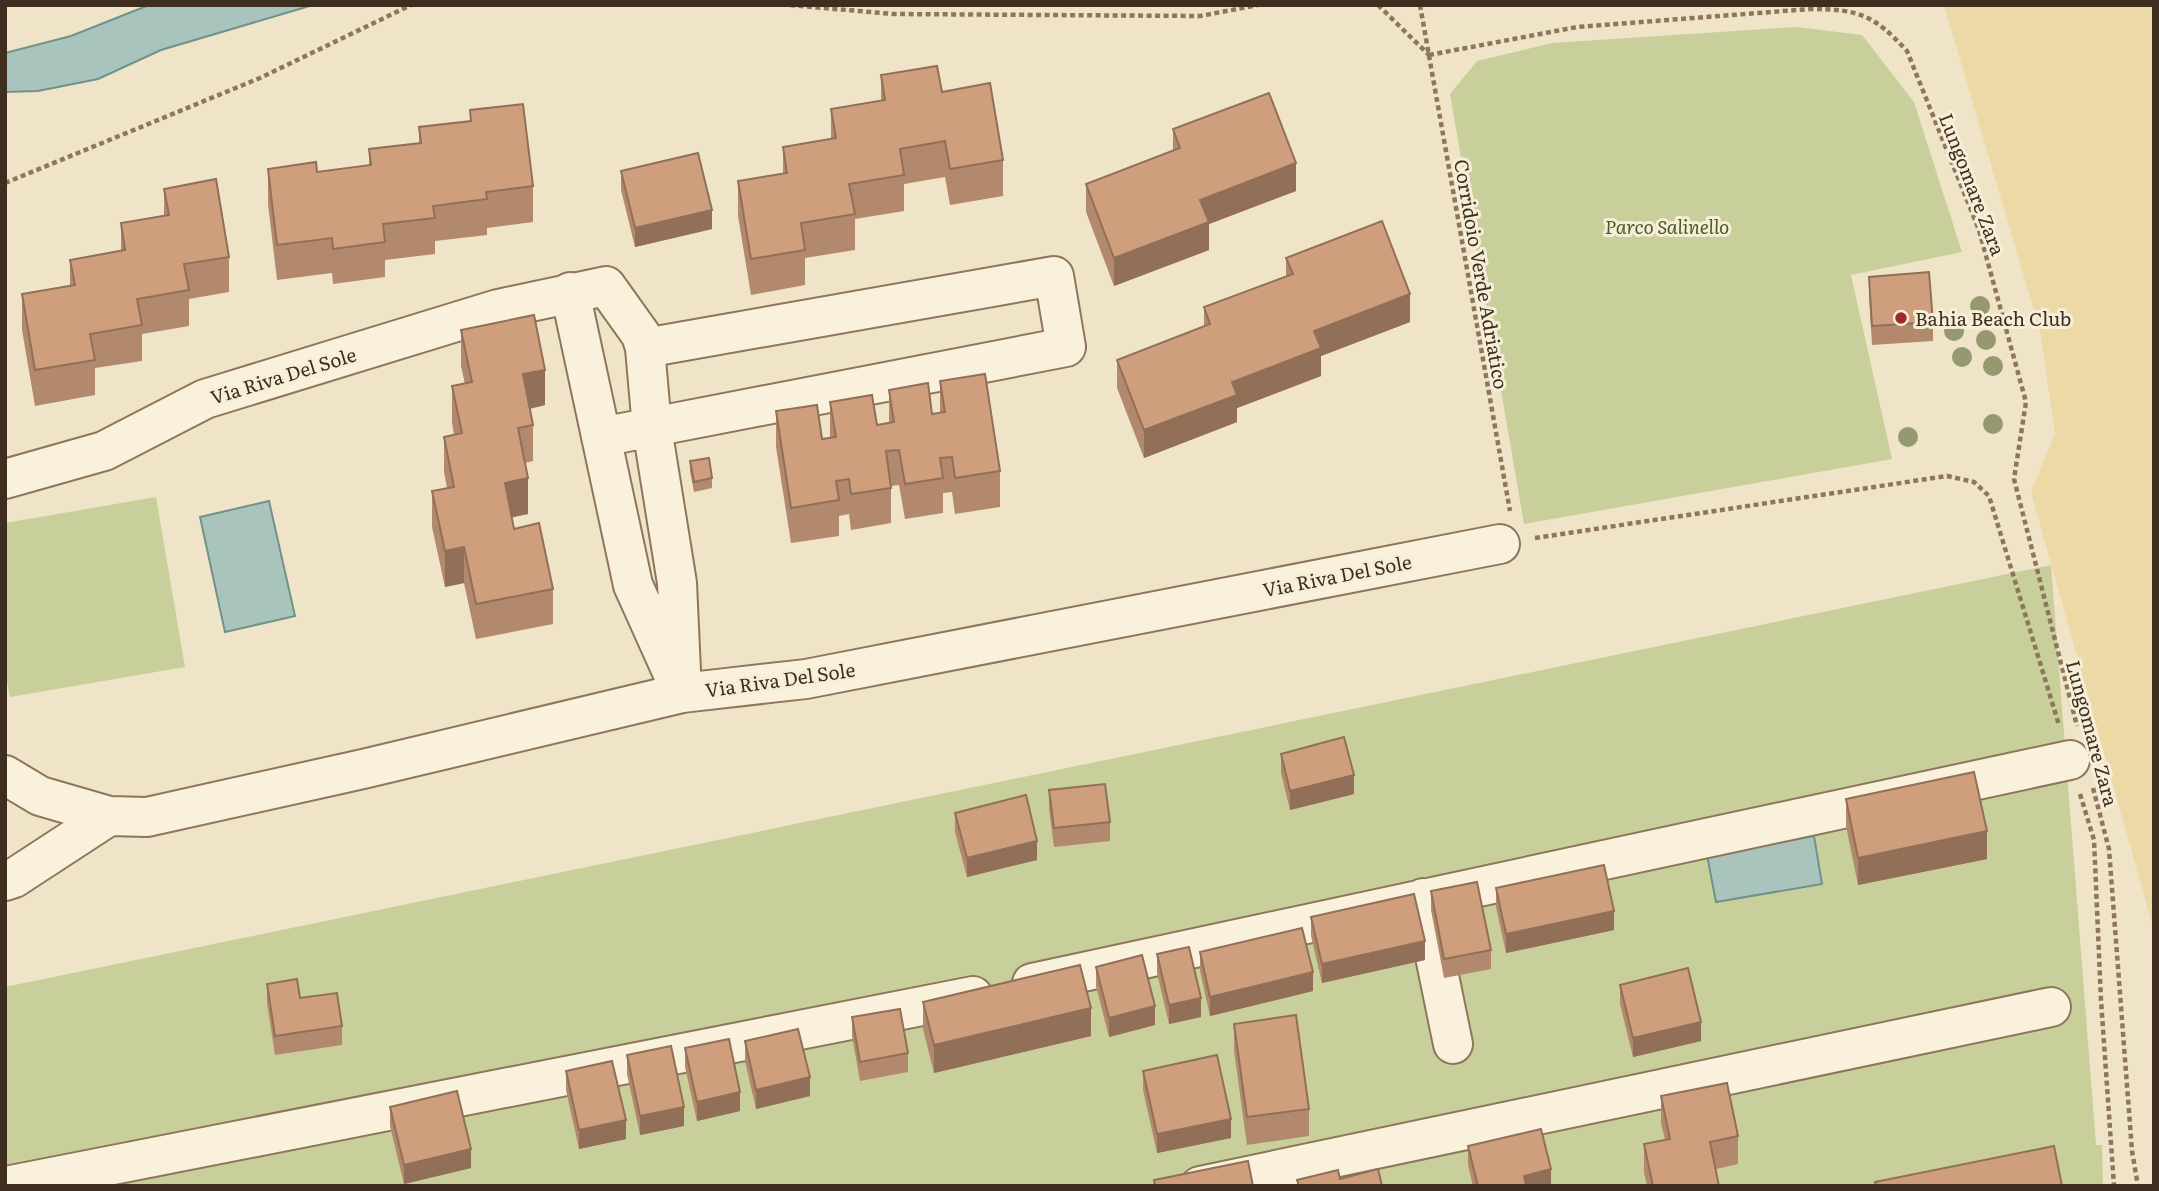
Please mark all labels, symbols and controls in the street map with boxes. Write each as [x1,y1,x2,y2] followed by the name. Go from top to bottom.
[1933,109,2013,260] street label: Lungomare Zara
[1448,157,1516,391] street label: Corridoio Verde Adriatico
[1605,212,1729,240] park label: Parco Salinello
[1915,304,2071,332] place label: Bahia Beach Club
[1893,310,1909,326] marker: Bahia Beach Club
[207,339,360,410] street label: Via Riva Del Sole
[1260,547,1414,603] street label: Via Riva Del Sole
[703,655,857,703] street label: Via Riva Del Sole
[2060,657,2126,810] street label: Lungomare Zara

